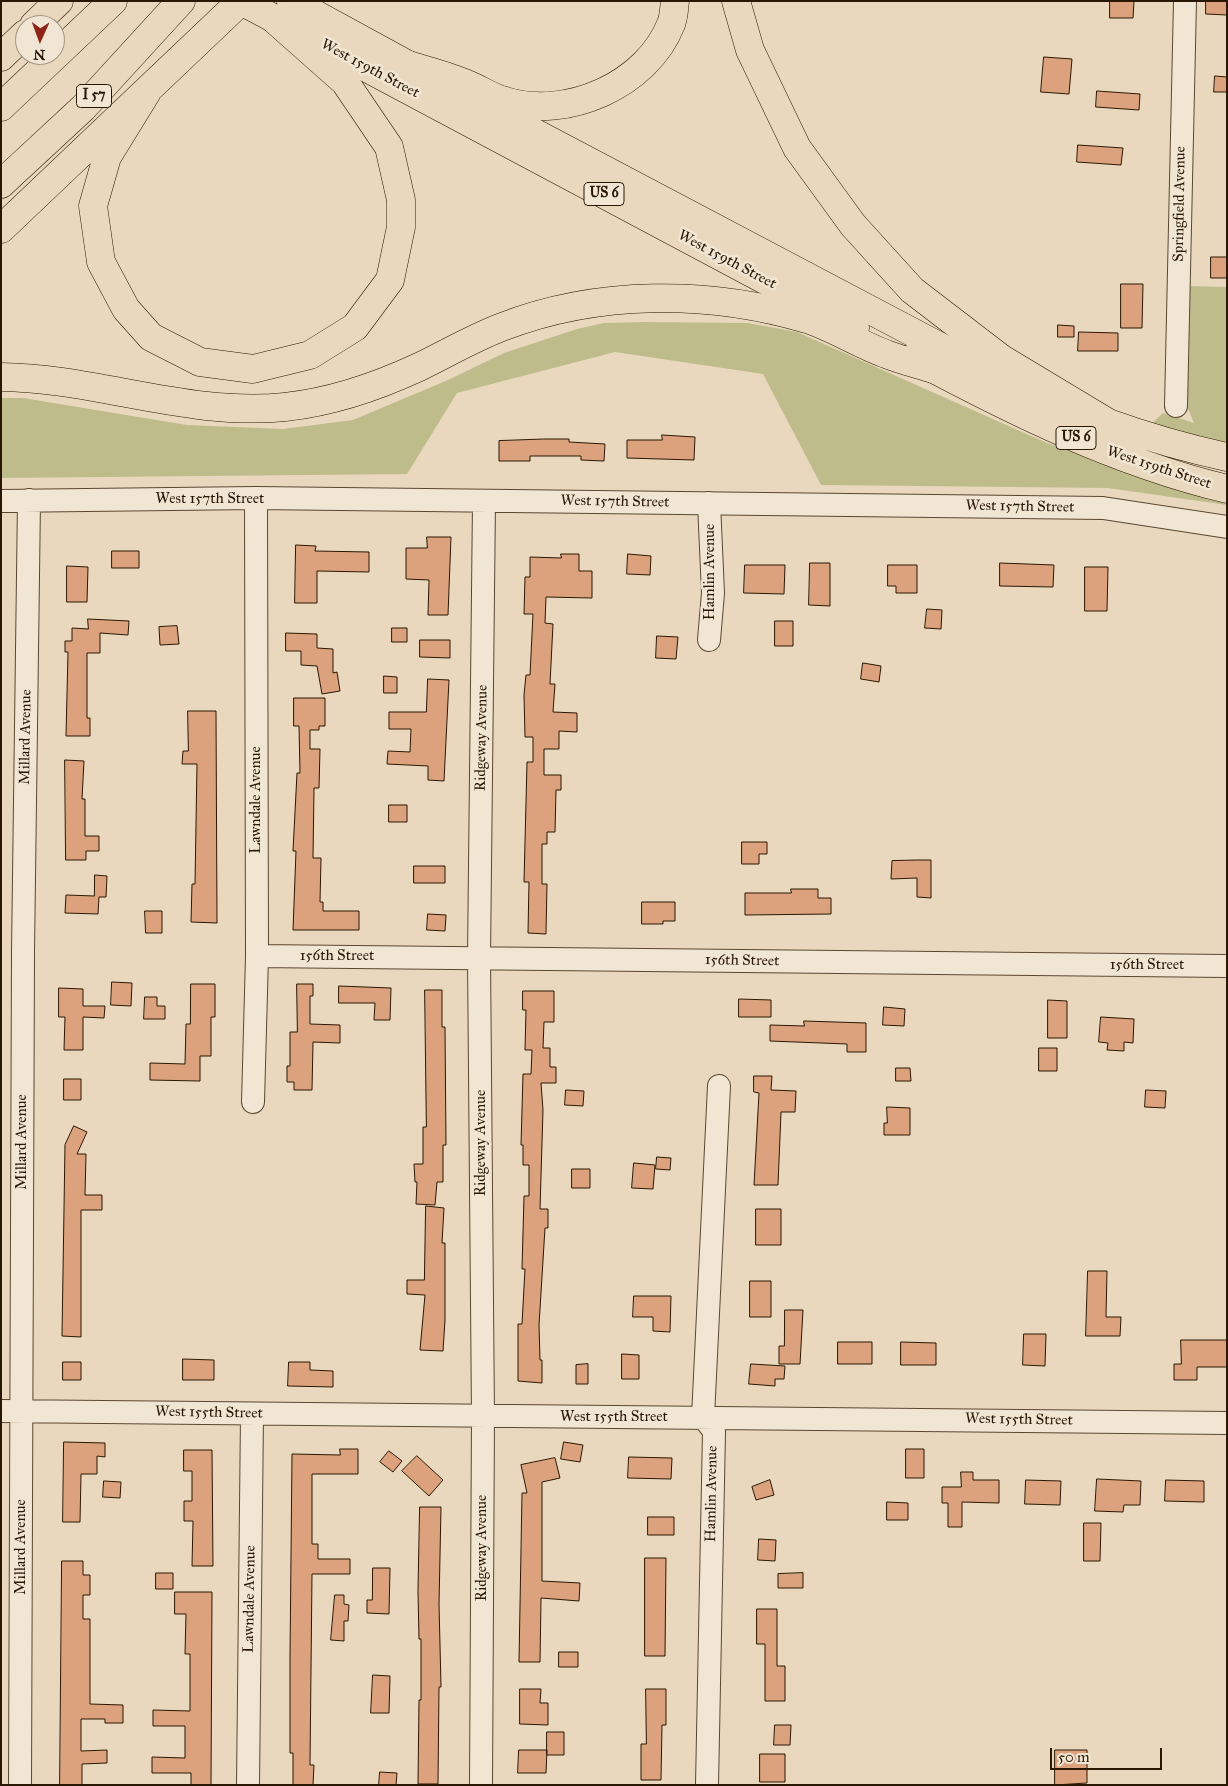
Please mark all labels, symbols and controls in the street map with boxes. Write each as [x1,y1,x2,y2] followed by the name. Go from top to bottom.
[15,15,65,65] north arrow
[318,35,422,103] street label: West 159th Street
[33,46,46,63] text: N
[76,84,112,108] road number: I 57
[1170,146,1190,262] street label: Springfield Avenue
[584,182,624,205] road number: US 6
[675,226,779,294] street label: West 159th Street
[1056,426,1096,449] road number: US 6
[1104,443,1214,493] street label: West 159th Street
[156,490,264,508] street label: West 157th Street
[560,492,670,512] street label: West 157th Street
[965,497,1075,517] street label: West 157th Street
[701,524,719,620] street label: Hamlin Avenue
[472,685,492,791] street label: Ridgeway Avenue
[16,689,36,785] street label: Millard Avenue
[247,746,265,854] street label: Lawndale Avenue
[300,947,374,965] street label: 156th Street
[705,951,779,971] street label: 156th Street
[1110,956,1184,974] street label: 156th Street
[472,1090,490,1196] street label: Ridgeway Avenue
[13,1094,31,1190] street label: Millard Avenue
[155,1403,263,1423] street label: West 155th Street
[560,1408,668,1426] street label: West 155th Street
[965,1410,1073,1430] street label: West 155th Street
[702,1446,722,1542] street label: Hamlin Avenue
[473,1495,491,1601] street label: Ridgeway Avenue
[12,1499,30,1595] street label: Millard Avenue
[240,1545,260,1653] street label: Lawndale Avenue
[1053,1738,1166,1770] scale bar
[1058,1748,1090,1766] text: 50 m

